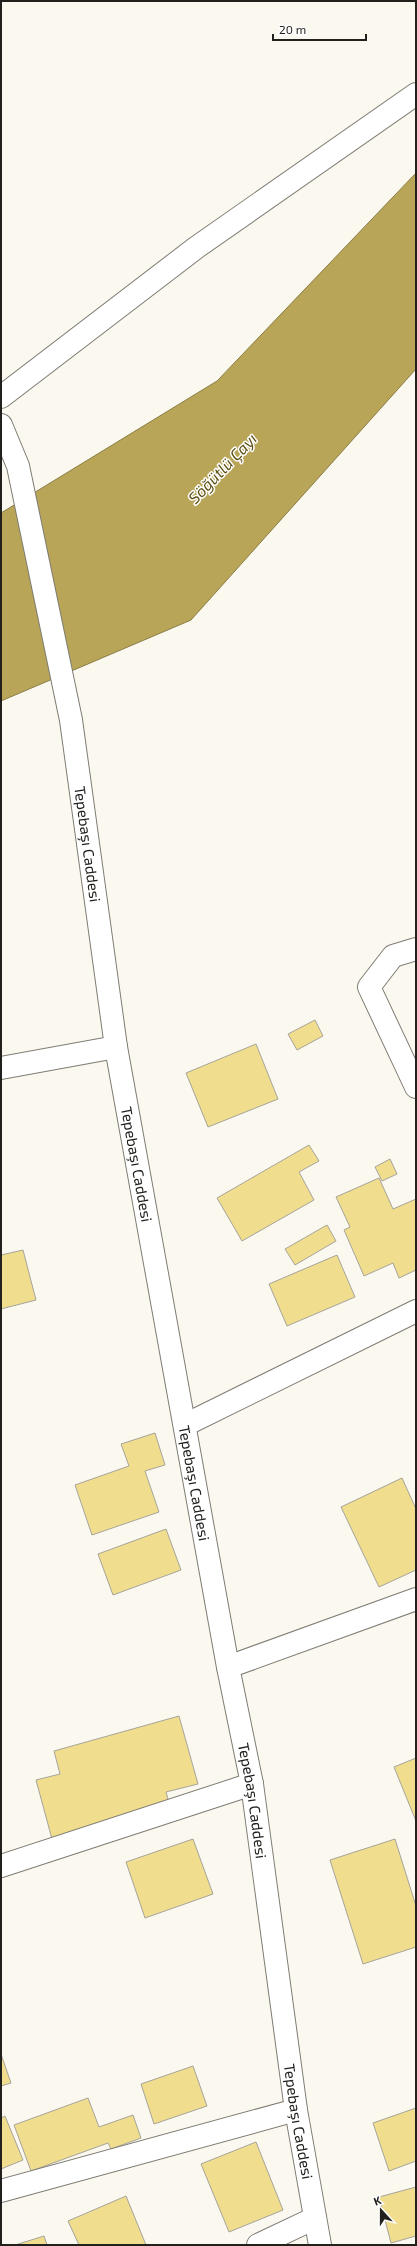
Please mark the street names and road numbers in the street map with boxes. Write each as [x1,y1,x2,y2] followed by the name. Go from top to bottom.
[71,785,105,903] street label: Tepebaşı Caddesi
[118,1105,156,1223] street label: Tepebaşı Caddesi
[176,1424,214,1542] street label: Tepebaşı Caddesi
[235,1741,271,1860] street label: Tepebaşı Caddesi
[281,2062,317,2181] street label: Tepebaşı Caddesi

